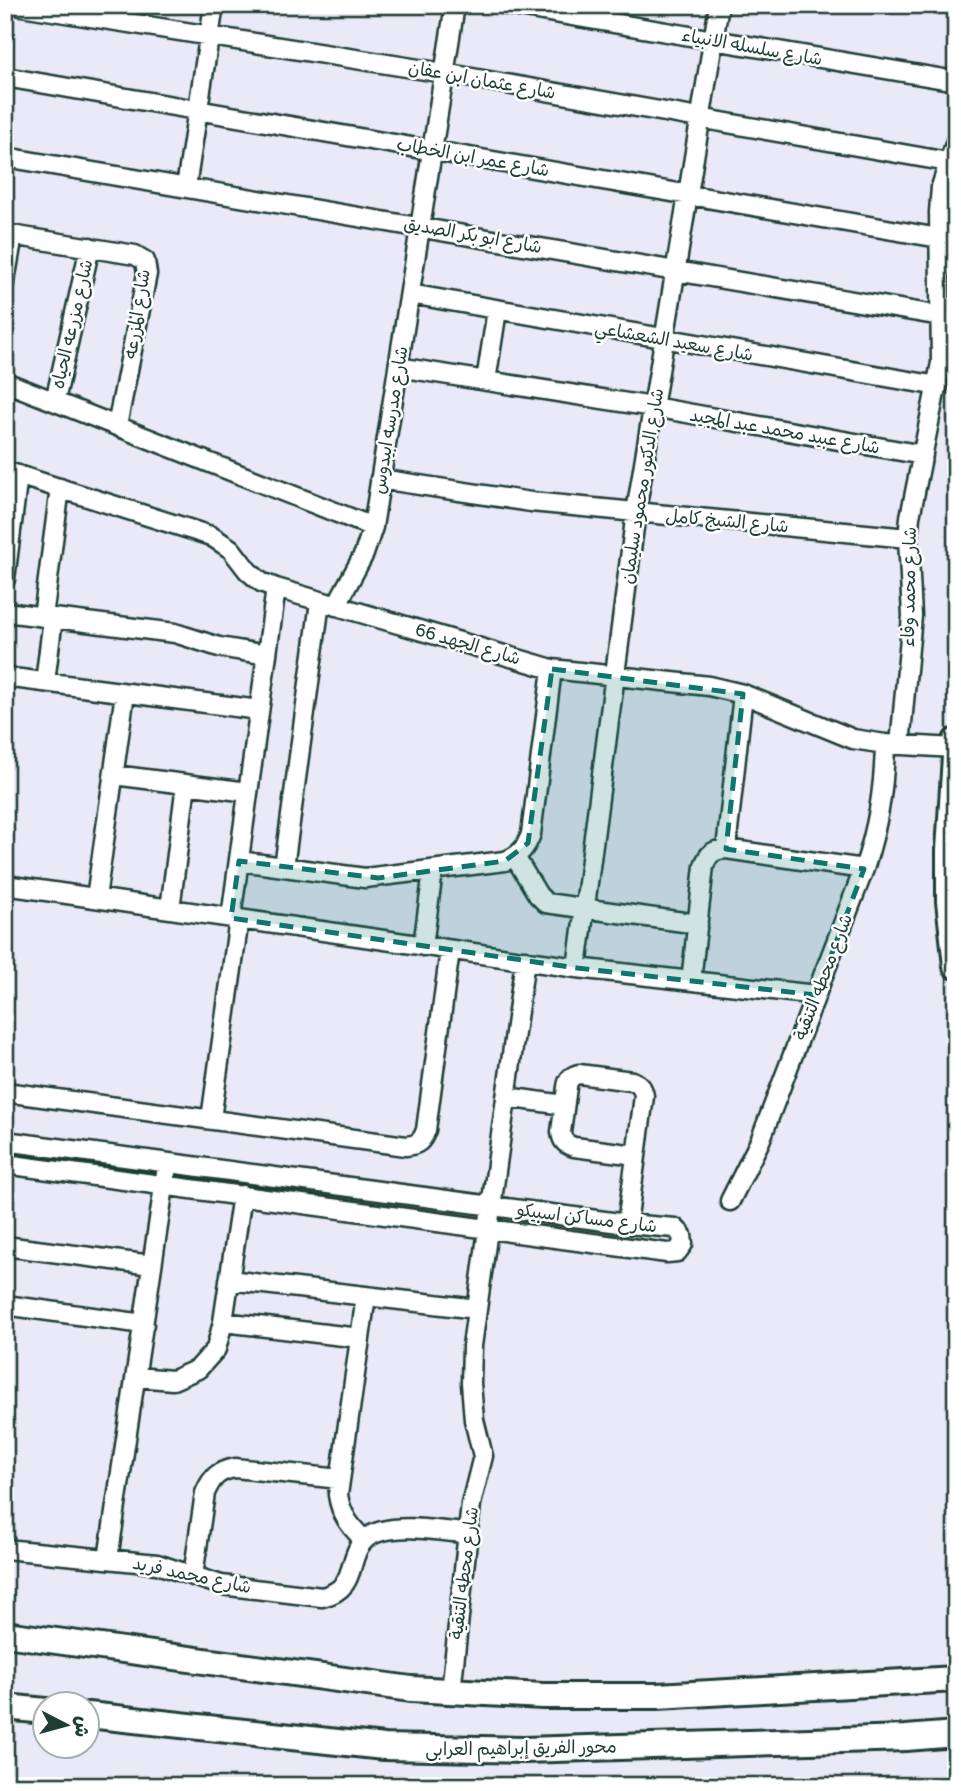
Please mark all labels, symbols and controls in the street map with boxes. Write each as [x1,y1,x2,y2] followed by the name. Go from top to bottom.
[680,24,824,71] street label: شارع سلسله الانبياء
[406,56,557,105] street label: شارع عثمان ابن عفان
[395,133,551,182] street label: شارع عمر ابن الخطاب
[402,212,544,259] street label: شارع ابو بكر الصديق
[46,257,99,391] street label: شارع مزرعه الحياه
[119,268,156,361] street label: شارع المزرعه
[592,316,755,371] street label: شارع سعيد الشعشاعي
[367,345,414,496] street label: شارع مدرسه ابيدوس
[616,387,669,586] street label: شارع الدكتور محمود سليمان
[688,403,882,460] street label: شارع عبيد محمد عبد المجيد
[664,505,790,538] street label: شارع الشيخ كامل
[897,527,922,647] street label: شارع محمد وفاء
[413,618,523,670] street label: شارع الجهد 66
[789,911,858,1044] street label: شارع محطه التنقية
[513,1198,658,1239] street label: شارع مساكن اسبيكو
[445,1505,484,1641] street label: شارع محطه التنقية
[130,1552,253,1599] street label: شارع محمد فريد
[32,1690,102,1760] north arrow
[69,1715,95,1738] text: ش
[425,1735,617,1764] street label: محور الفريق إبراهيم العرابى

